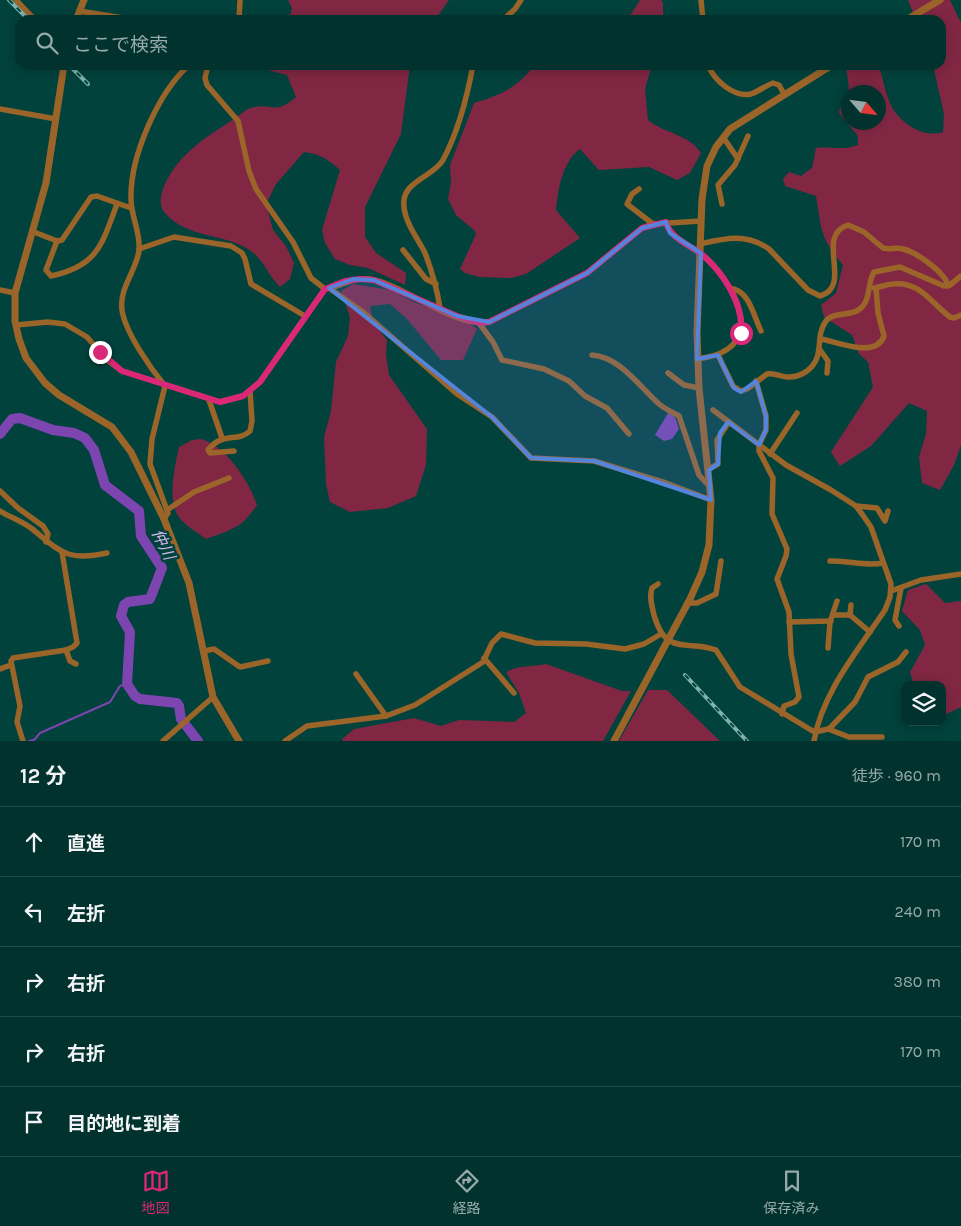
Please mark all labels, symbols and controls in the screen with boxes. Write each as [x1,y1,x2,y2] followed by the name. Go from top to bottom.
[15,15,946,70] search box
[33,29,61,57] icon: search
[73,34,168,56] text: ここで検索
[841,85,886,130] north arrow
[730,322,753,345] route start
[89,341,112,364] route end
[148,526,180,565] water label: 仲川
[901,681,946,726] map controls
[901,681,946,726] button: layers
[20,764,67,788] text: 12 分
[852,766,941,785] text: 徒歩 · 960 m
[20,828,48,856] icon: ahead
[900,832,941,851] text: 170 m
[67,833,105,855] text: 直進
[20,898,48,926] icon: left
[895,902,941,921] text: 240 m
[67,903,105,925] text: 左折
[20,968,48,996] icon: right
[893,972,941,991] text: 380 m
[67,973,105,995] text: 右折
[20,1038,48,1066] icon: right
[900,1042,941,1061] text: 170 m
[67,1043,105,1065] text: 右折
[20,1108,48,1136] icon: arrive
[67,1113,181,1135] text: 目的地に到着
[142,1167,170,1217] tab: 地図
[453,1167,481,1217] tab: 経路
[764,1167,820,1217] tab: 保存済み

